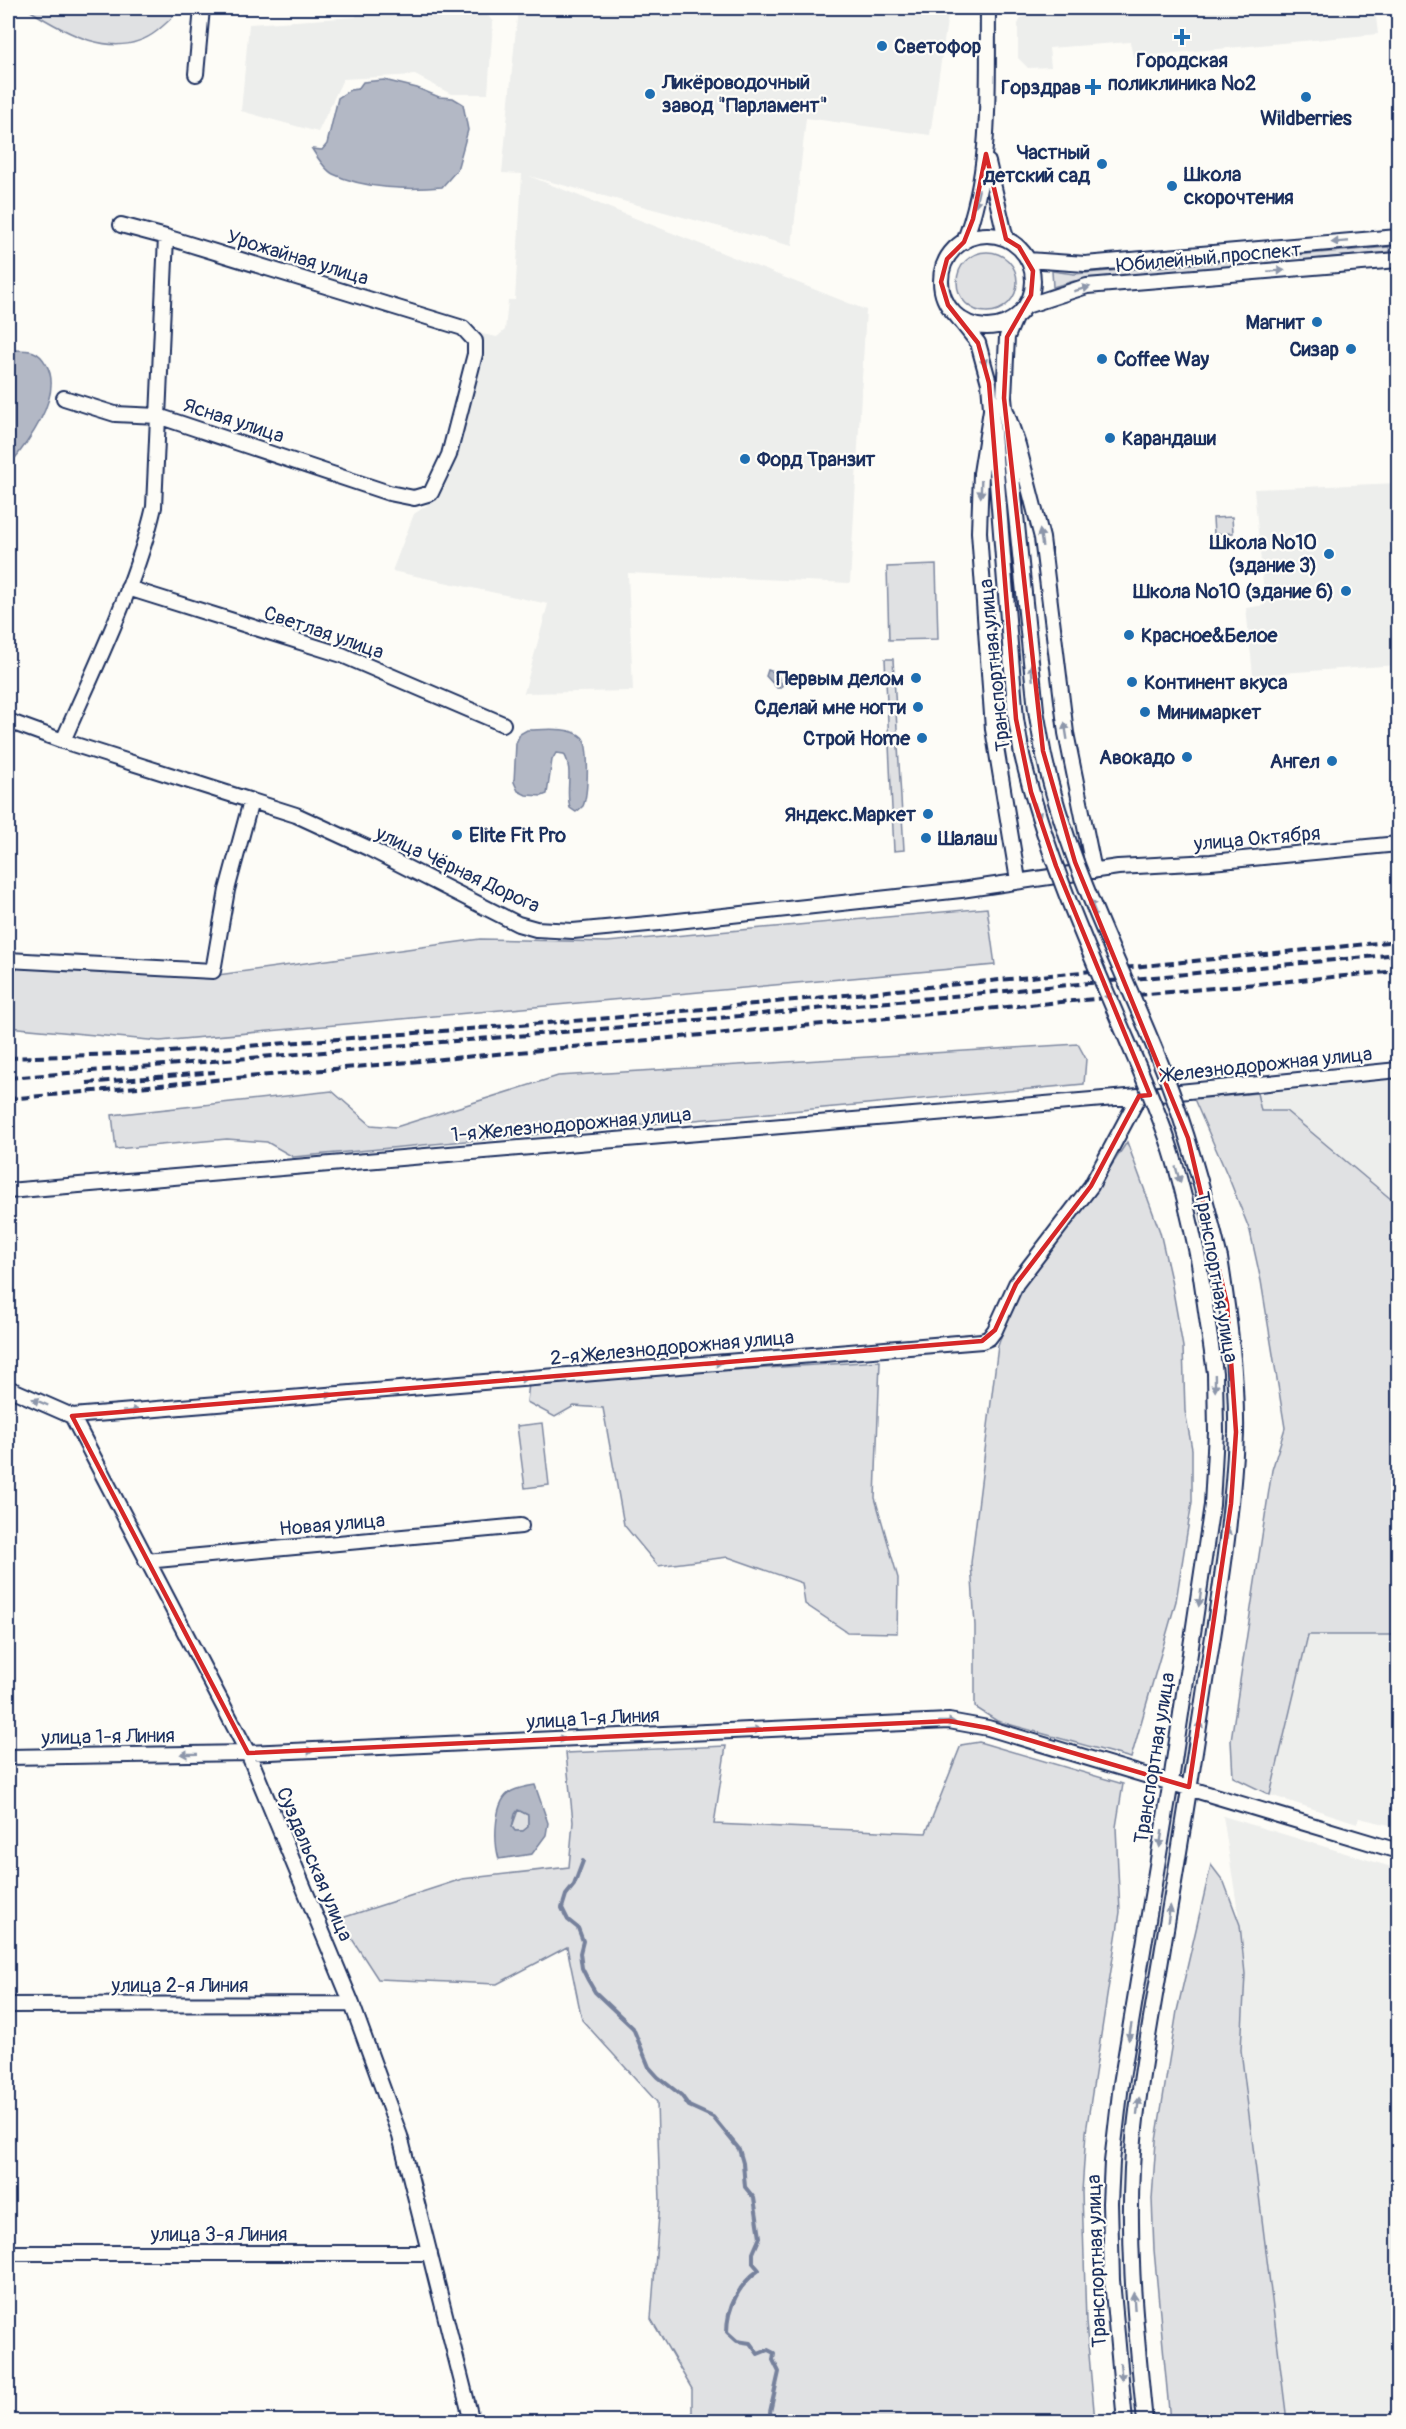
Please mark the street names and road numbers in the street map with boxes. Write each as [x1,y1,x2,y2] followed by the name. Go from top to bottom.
[224,224,372,291] street label: Урожайная улица
[1116,237,1302,278] street label: Юбилейный проспект
[180,392,287,449] street label: Ясная улица
[973,578,1016,752] street label: Транспортная улица
[260,600,387,665] street label: Светлая улица
[371,820,544,918] street label: улица Чёрная Дорога
[1192,821,1321,857] street label: улица Октября
[1158,1041,1373,1088] street label: Железнодорожная улица
[450,1102,692,1147] street label: 1-я Железнодорожная улица
[1189,1190,1244,1365] street label: Транспортная улица
[549,1324,795,1371] street label: 2-я Железнодорожная улица
[278,1507,386,1542] street label: Новая улица
[1129,1671,1180,1846] street label: Транспортная улица
[525,1703,660,1735] street label: улица 1-я Линия
[40,1723,175,1750] street label: улица 1-я Линия
[271,1783,358,1945] street label: Суздальская улица
[111,1973,248,1998] street label: улица 2-я Линия
[1081,2174,1112,2348] street label: Транспортная улица
[150,2222,287,2247] street label: улица 3-я Линия

